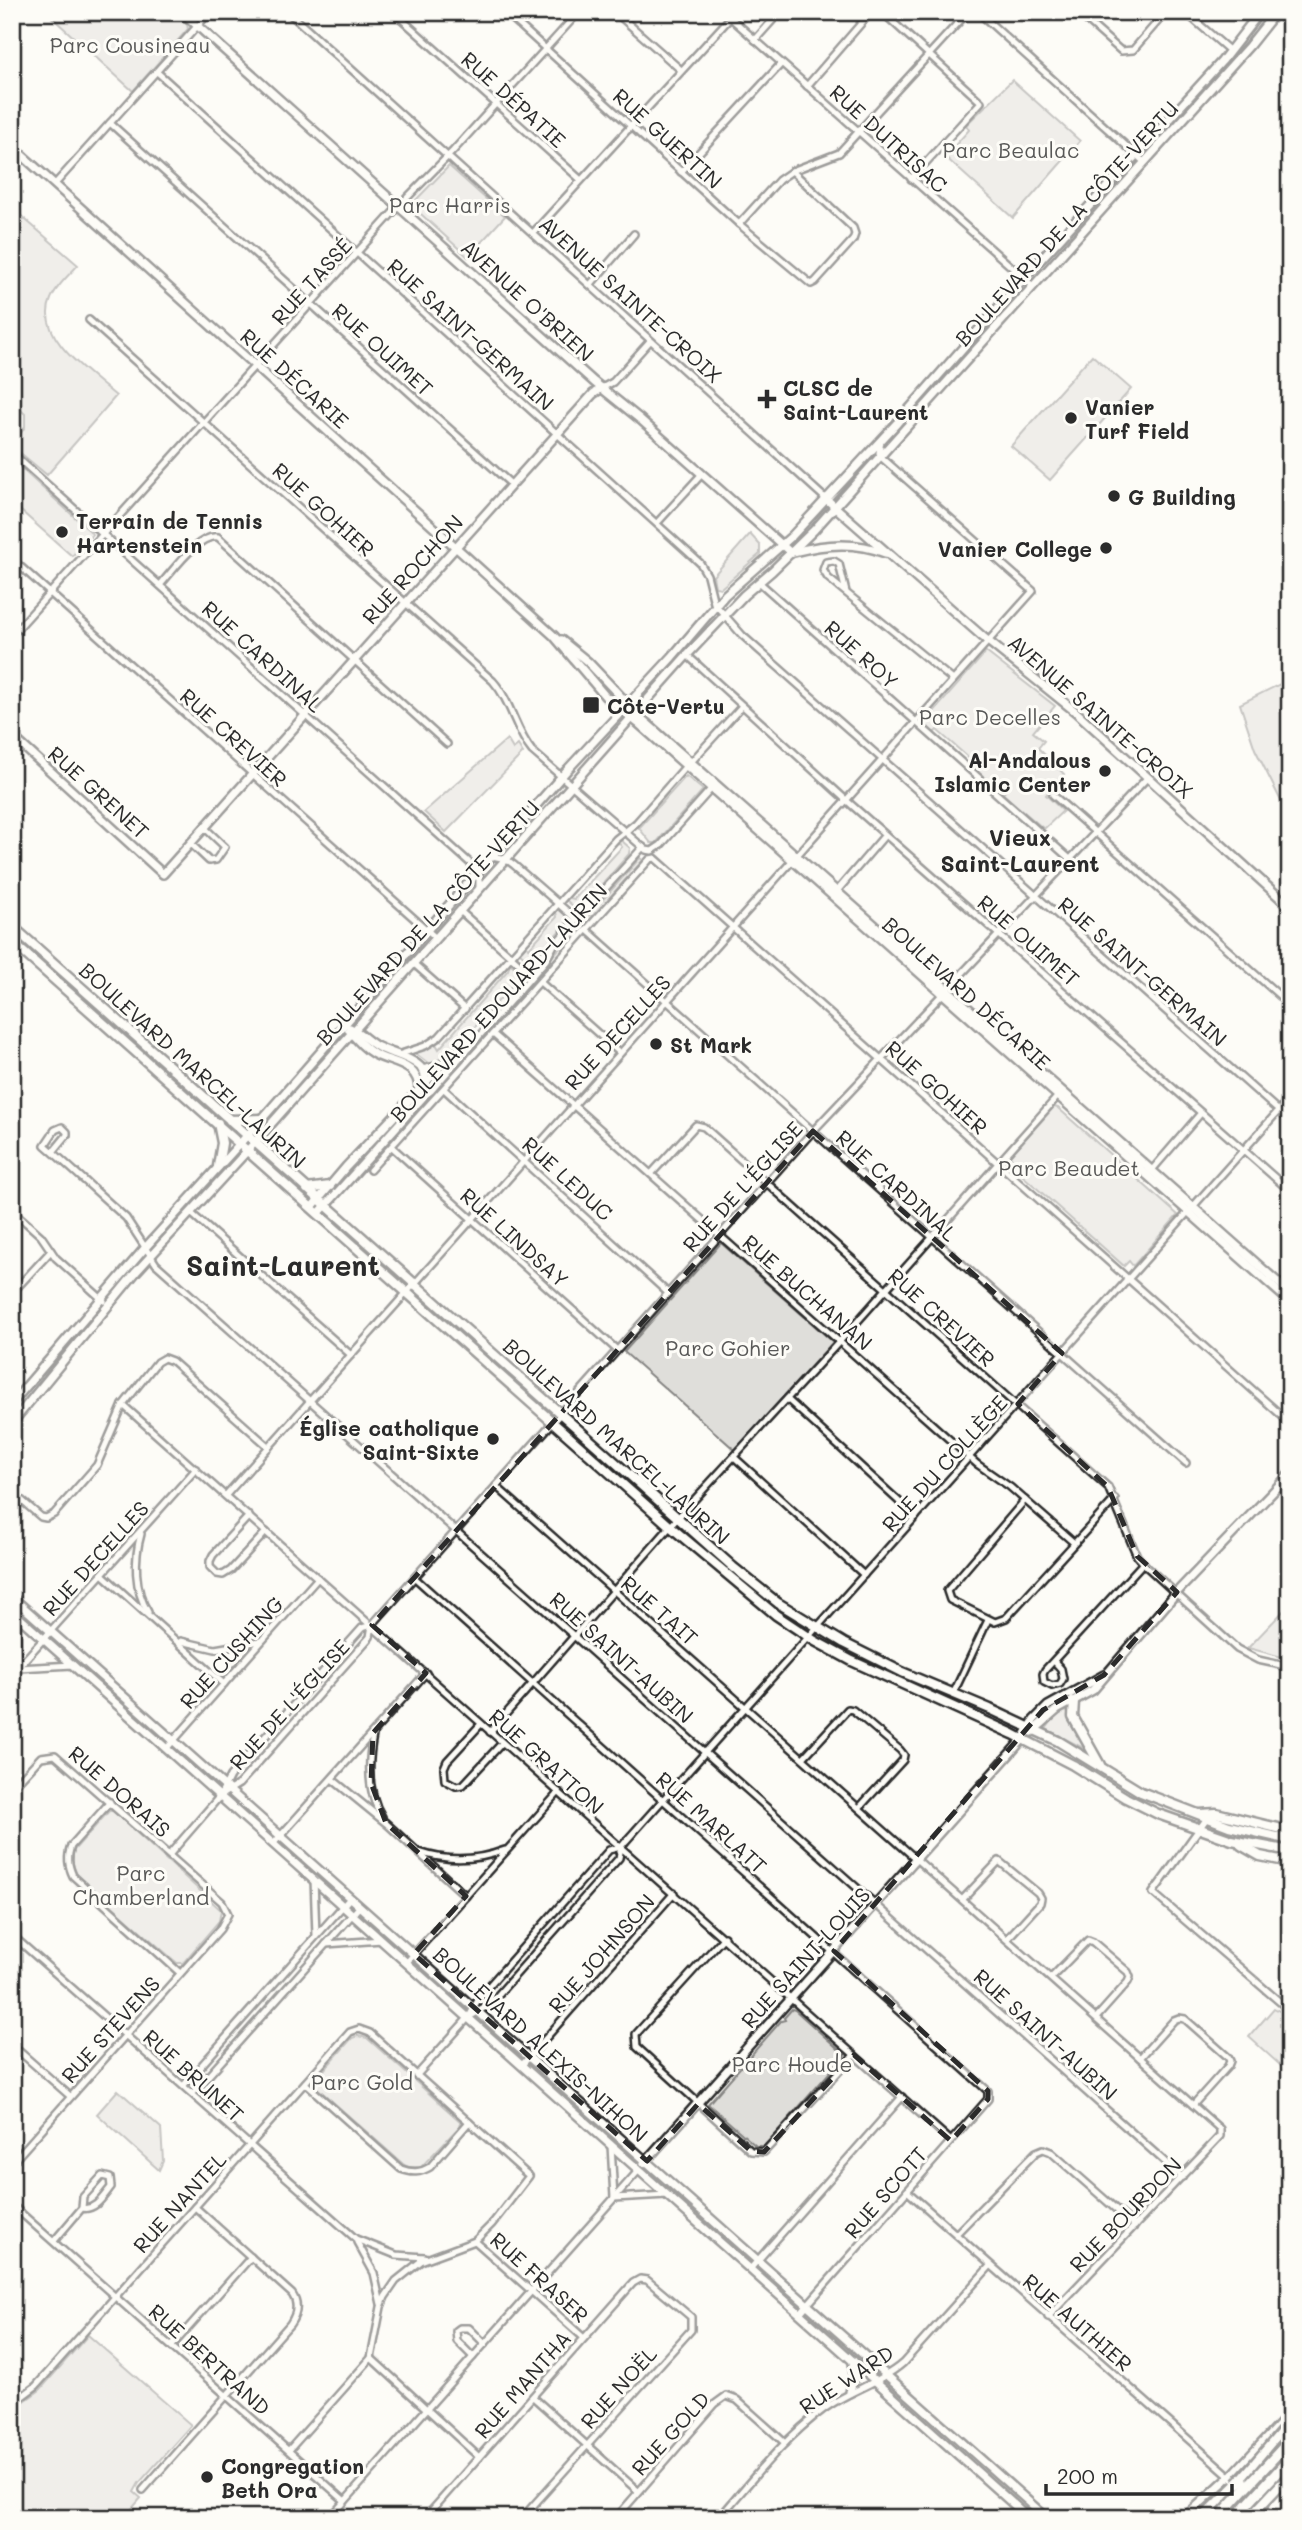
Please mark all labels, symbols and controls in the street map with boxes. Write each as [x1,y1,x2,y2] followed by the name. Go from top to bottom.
[50,31,210,58] park label: Parc Cousineau
[456,45,572,153] street label: RUE DÉPATIE
[825,78,953,198] street label: RUE DUTRISAC
[608,82,728,194] street label: RUE GUERTIN
[949,95,1183,351] street label: BOULEVARD DE LA CÔTE-VERTU
[943,136,1079,163] park label: Parc Beaulac
[389,191,511,218] park label: Parc Harris
[534,210,728,388] street label: AVENUE SAINTE-CROIX
[265,232,357,330] street label: RUE TASSÉ
[456,233,600,367] street label: AVENUE O'BRIEN
[382,252,560,416] street label: RUE SAINT-GERMAIN
[327,297,439,401] street label: RUE OUIMET
[235,322,355,434] street label: RUE DÉCARIE
[783,374,928,425] place label: CLSC de Saint-Laurent
[757,389,777,409] marker: CLSC de Saint-Laurent
[1085,393,1189,444] place label: Vanier Turf Field
[1063,410,1079,426] marker: Vanier Turf Field
[267,456,381,562] street label: RUE GOHIER
[1128,483,1236,510] place label: G Building
[1106,488,1122,504] marker: G Building
[76,507,263,558] place label: Terrain de Tennis Hartenstein
[356,509,468,629] street label: RUE ROCHON
[54,524,70,540] marker: Terrain de Tennis Hartenstein
[938,535,1092,562] place label: Vanier College
[1098,540,1114,556] marker: Vanier College
[197,594,329,718] street label: RUE CARDINAL
[819,614,905,694] street label: RUE ROY
[1003,628,1199,804] street label: AVENUE SAINTE-CROIX
[175,682,293,792] street label: RUE CREVIER
[607,692,725,719] place label: Côte-Vertu
[581,695,601,715] marker: Côte-Vertu
[919,703,1061,730] park label: Parc Decelles
[43,740,155,844] street label: RUE GRENET
[934,746,1091,797] place label: Al-Andalous Islamic Center
[1097,763,1113,779] marker: Al-Andalous Islamic Center
[310,794,544,1050] street label: BOULEVARD DE LA CÔTE-VERTU
[940,822,1100,878] district label: Vieux Saint-Laurent
[383,877,613,1127] street label: BOULEVARD EDOUARD-LAURIN
[972,888,1086,992] street label: RUE OUIMET
[1053,890,1233,1052] street label: RUE SAINT-GERMAIN
[877,910,1057,1076] street label: BOULEVARD DÉCARIE
[74,956,312,1174] street label: BOULEVARD MARCEL-LAURIN
[558,969,676,1095] street label: RUE DECELLES
[670,1031,752,1058] place label: St Mark
[880,1034,994,1140] street label: RUE GOHIER
[648,1036,664,1052] marker: St Mark
[676,1115,808,1257] street label: RUE DE L'ÉGLISE
[831,1123,963,1247] street label: RUE CARDINAL
[517,1130,619,1226] street label: RUE LEDUC
[998,1154,1140,1181] park label: Parc Beaudet
[455,1181,575,1293] street label: RUE LINDSAY
[738,1228,878,1356] street label: RUE BUCHANAN
[186,1247,380,1283] district label: Saint-Laurent
[883,1262,1001,1372] street label: RUE CREVIER
[498,1332,736,1550] street label: BOULEVARD MARCEL-LAURIN
[665,1334,791,1361] park label: Parc Gohier
[876,1389,1012,1537] street label: RUE DU COLLÈGE
[299,1414,479,1465] place label: Église catholique Saint-Sixte
[485,1431,501,1447] marker: Église catholique Saint-Sixte
[36,1495,154,1621] street label: RUE DECELLES
[616,1569,704,1651] street label: RUE TAIT
[545,1585,699,1729] street label: RUE SAINT-AUBIN
[173,1590,289,1714] street label: RUE CUSHING
[223,1633,355,1775] street label: RUE DE L'ÉGLISE
[484,1702,610,1820] street label: RUE GRATTON
[63,1739,177,1843] street label: RUE DORAIS
[651,1765,773,1879] street label: RUE MARLATT
[73,1859,209,1910] park label: Parc Chamberland
[735,1881,875,2033] street label: RUE SAINT-LOUIS
[542,1888,660,2018] street label: RUE JOHNSON
[428,1940,654,2148] street label: BOULEVARD ALEXIS-NIHON
[969,1962,1123,2106] street label: RUE SAINT-AUBIN
[55,1970,165,2088] street label: RUE STEVENS
[138,2023,250,2127] street label: RUE BRUNET
[732,2050,852,2077] park label: Parc Houde
[311,2068,413,2095] park label: Parc Gold
[838,2140,932,2244] street label: RUE SCOTT
[127,2146,231,2258] street label: RUE NANTEL
[1063,2151,1187,2277] street label: RUE BOURDON
[485,2226,595,2328] street label: RUE FRASER
[1018,2267,1138,2377] street label: RUE AUTHIER
[144,2297,276,2421] street label: RUE BERTRAND
[468,2325,576,2443] street label: RUE MANTHA
[794,2339,898,2419] street label: RUE WARD
[574,2340,662,2434] street label: RUE NOËL
[625,2385,715,2481] street label: RUE GOLD
[221,2452,364,2503] place label: Congregation Beth Ora
[1046,2453,1232,2497] scale bar
[1057,2462,1118,2489] text: 200 m
[199,2469,215,2485] marker: Congregation Beth Ora

